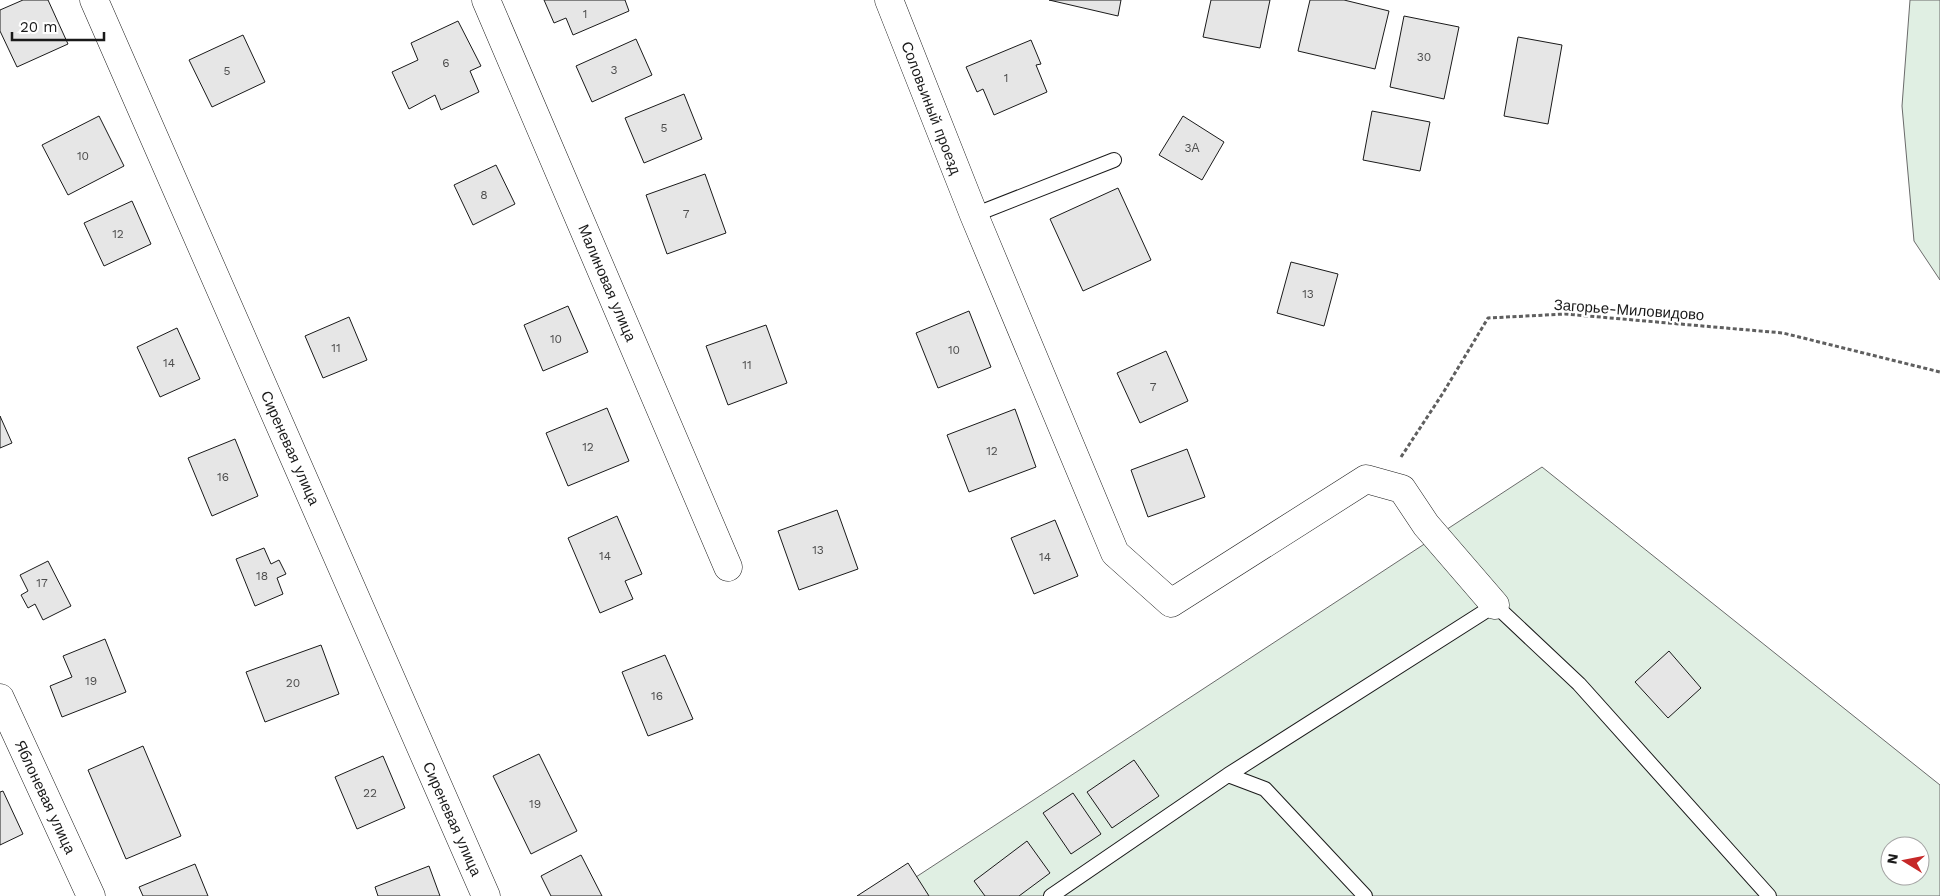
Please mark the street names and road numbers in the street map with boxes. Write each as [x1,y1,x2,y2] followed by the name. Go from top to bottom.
[897,39,965,177] street label: Соловьиный проезд
[574,222,640,345] street label: Малиновая улица
[1553,296,1705,324] street label: Загорье-Миловидово
[257,388,324,509] street label: Сиреневая улица
[11,737,79,857] street label: Яблоневая улица
[419,759,486,880] street label: Сиреневая улица

